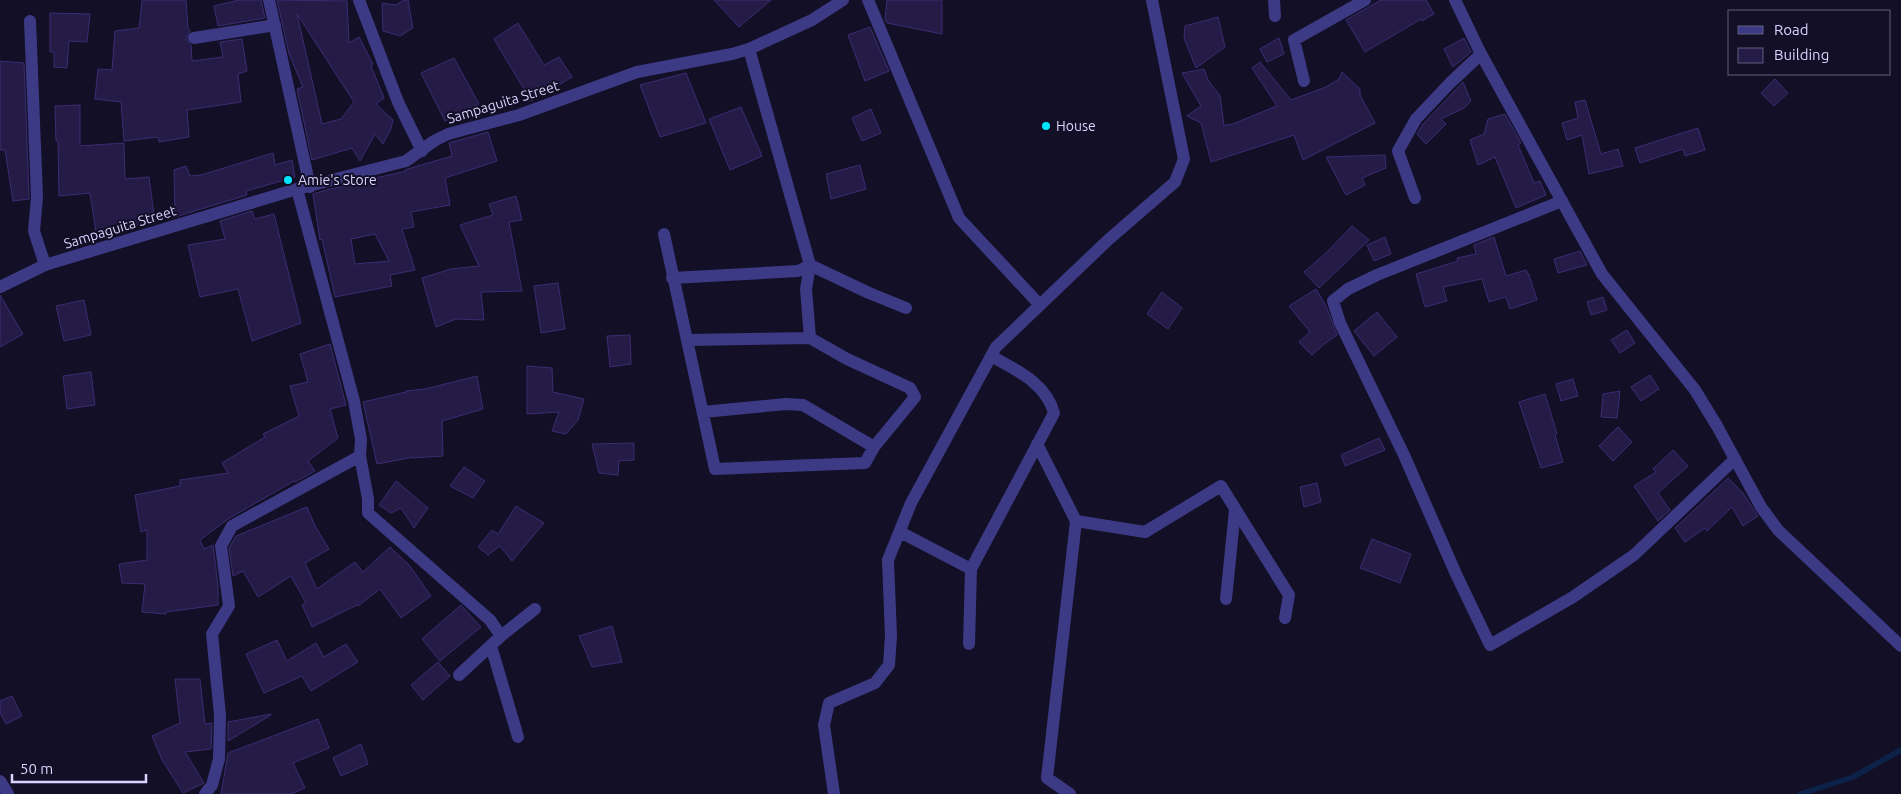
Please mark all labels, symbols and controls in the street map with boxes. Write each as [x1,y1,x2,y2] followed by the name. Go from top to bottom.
[1728,10,1891,75] legend
[1774,21,1809,38] text: Road
[1774,46,1829,63] text: Building
[445,77,561,127] street label: Sampaguita Street
[1056,118,1096,134] place label: House
[1040,120,1052,132] marker: House
[298,172,377,188] place label: Amie's Store
[282,174,294,186] marker: Amie's Store
[62,202,178,252] street label: Sampaguita Street
[12,752,146,784] scale bar
[20,760,53,777] text: 50 m

